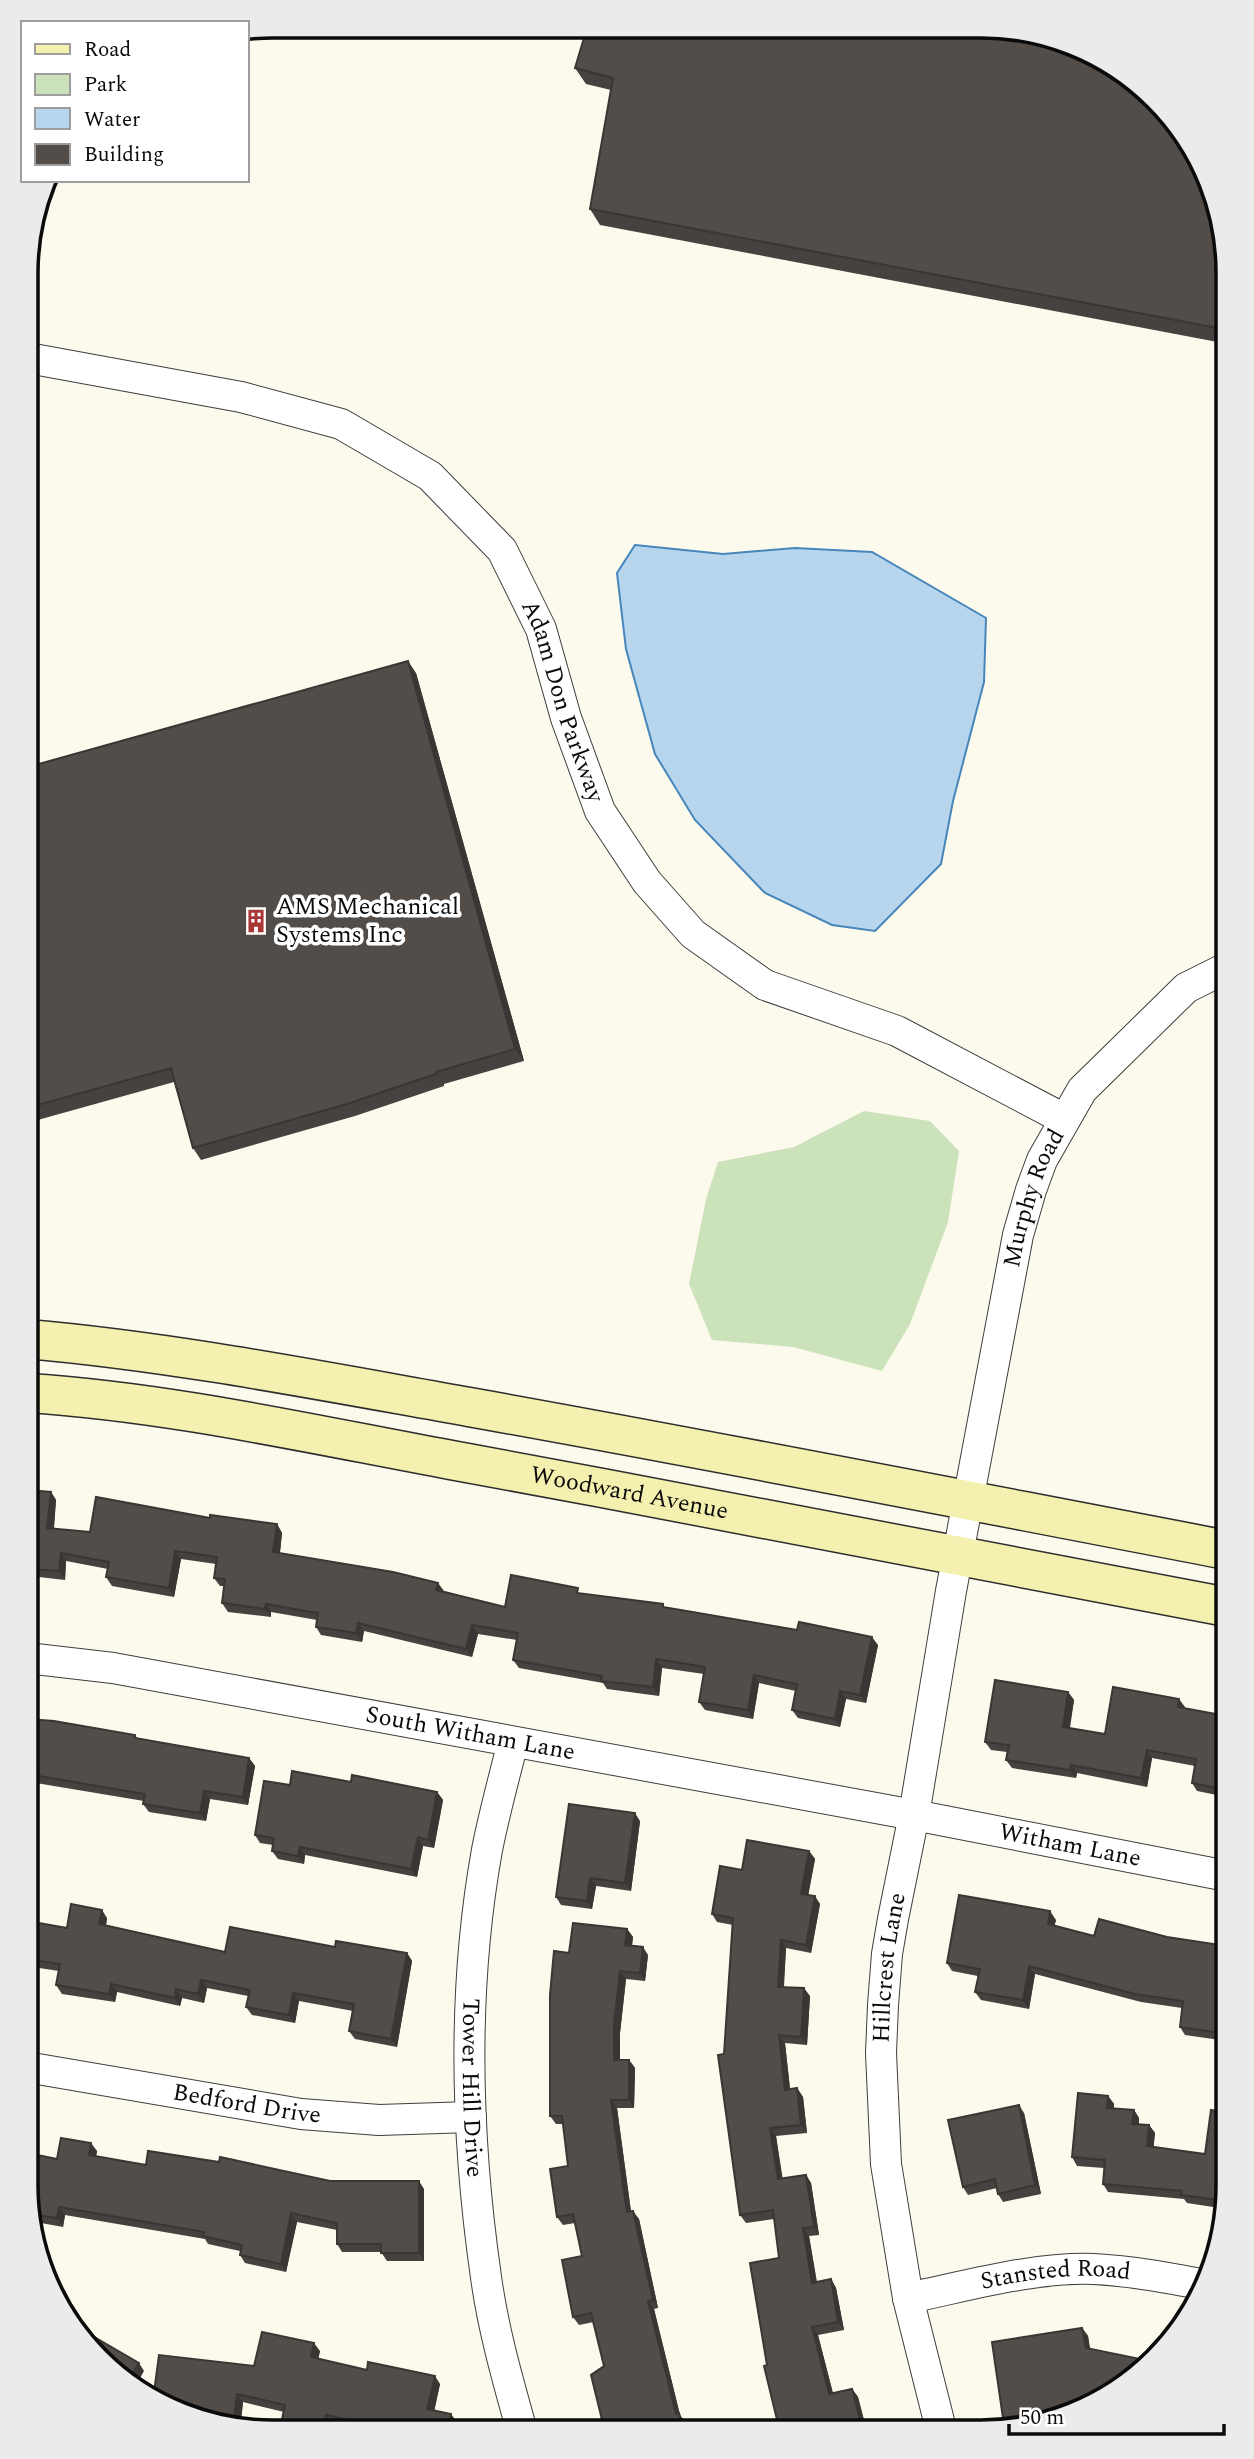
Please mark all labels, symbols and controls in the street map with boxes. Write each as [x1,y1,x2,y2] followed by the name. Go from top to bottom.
[21,21,248,182] legend
[84,34,131,66] text: Road
[84,69,128,101] text: Park
[84,104,140,136] text: Water
[84,139,164,171] text: Building
[511,594,614,809] street label: Adam Don Parkway
[276,889,459,953] place label: AMS Mechanical Systems Inc
[242,907,270,935] building icon: AMS Mechanical Systems Inc
[994,1122,1074,1271] street label: Murphy Road
[527,1457,731,1530] street label: Woodward Avenue
[363,1697,578,1770] street label: South Witham Lane
[996,1814,1144,1877] street label: Witham Lane
[863,1889,916,2043] street label: Hillcrest Lane
[452,1998,493,2179] street label: Tower Hill Drive
[170,2074,322,2133] street label: Bedford Drive
[977,2251,1133,2300] street label: Stansted Road
[1009,2392,1224,2436] scale bar
[1020,2402,1064,2434] text: 50 m

